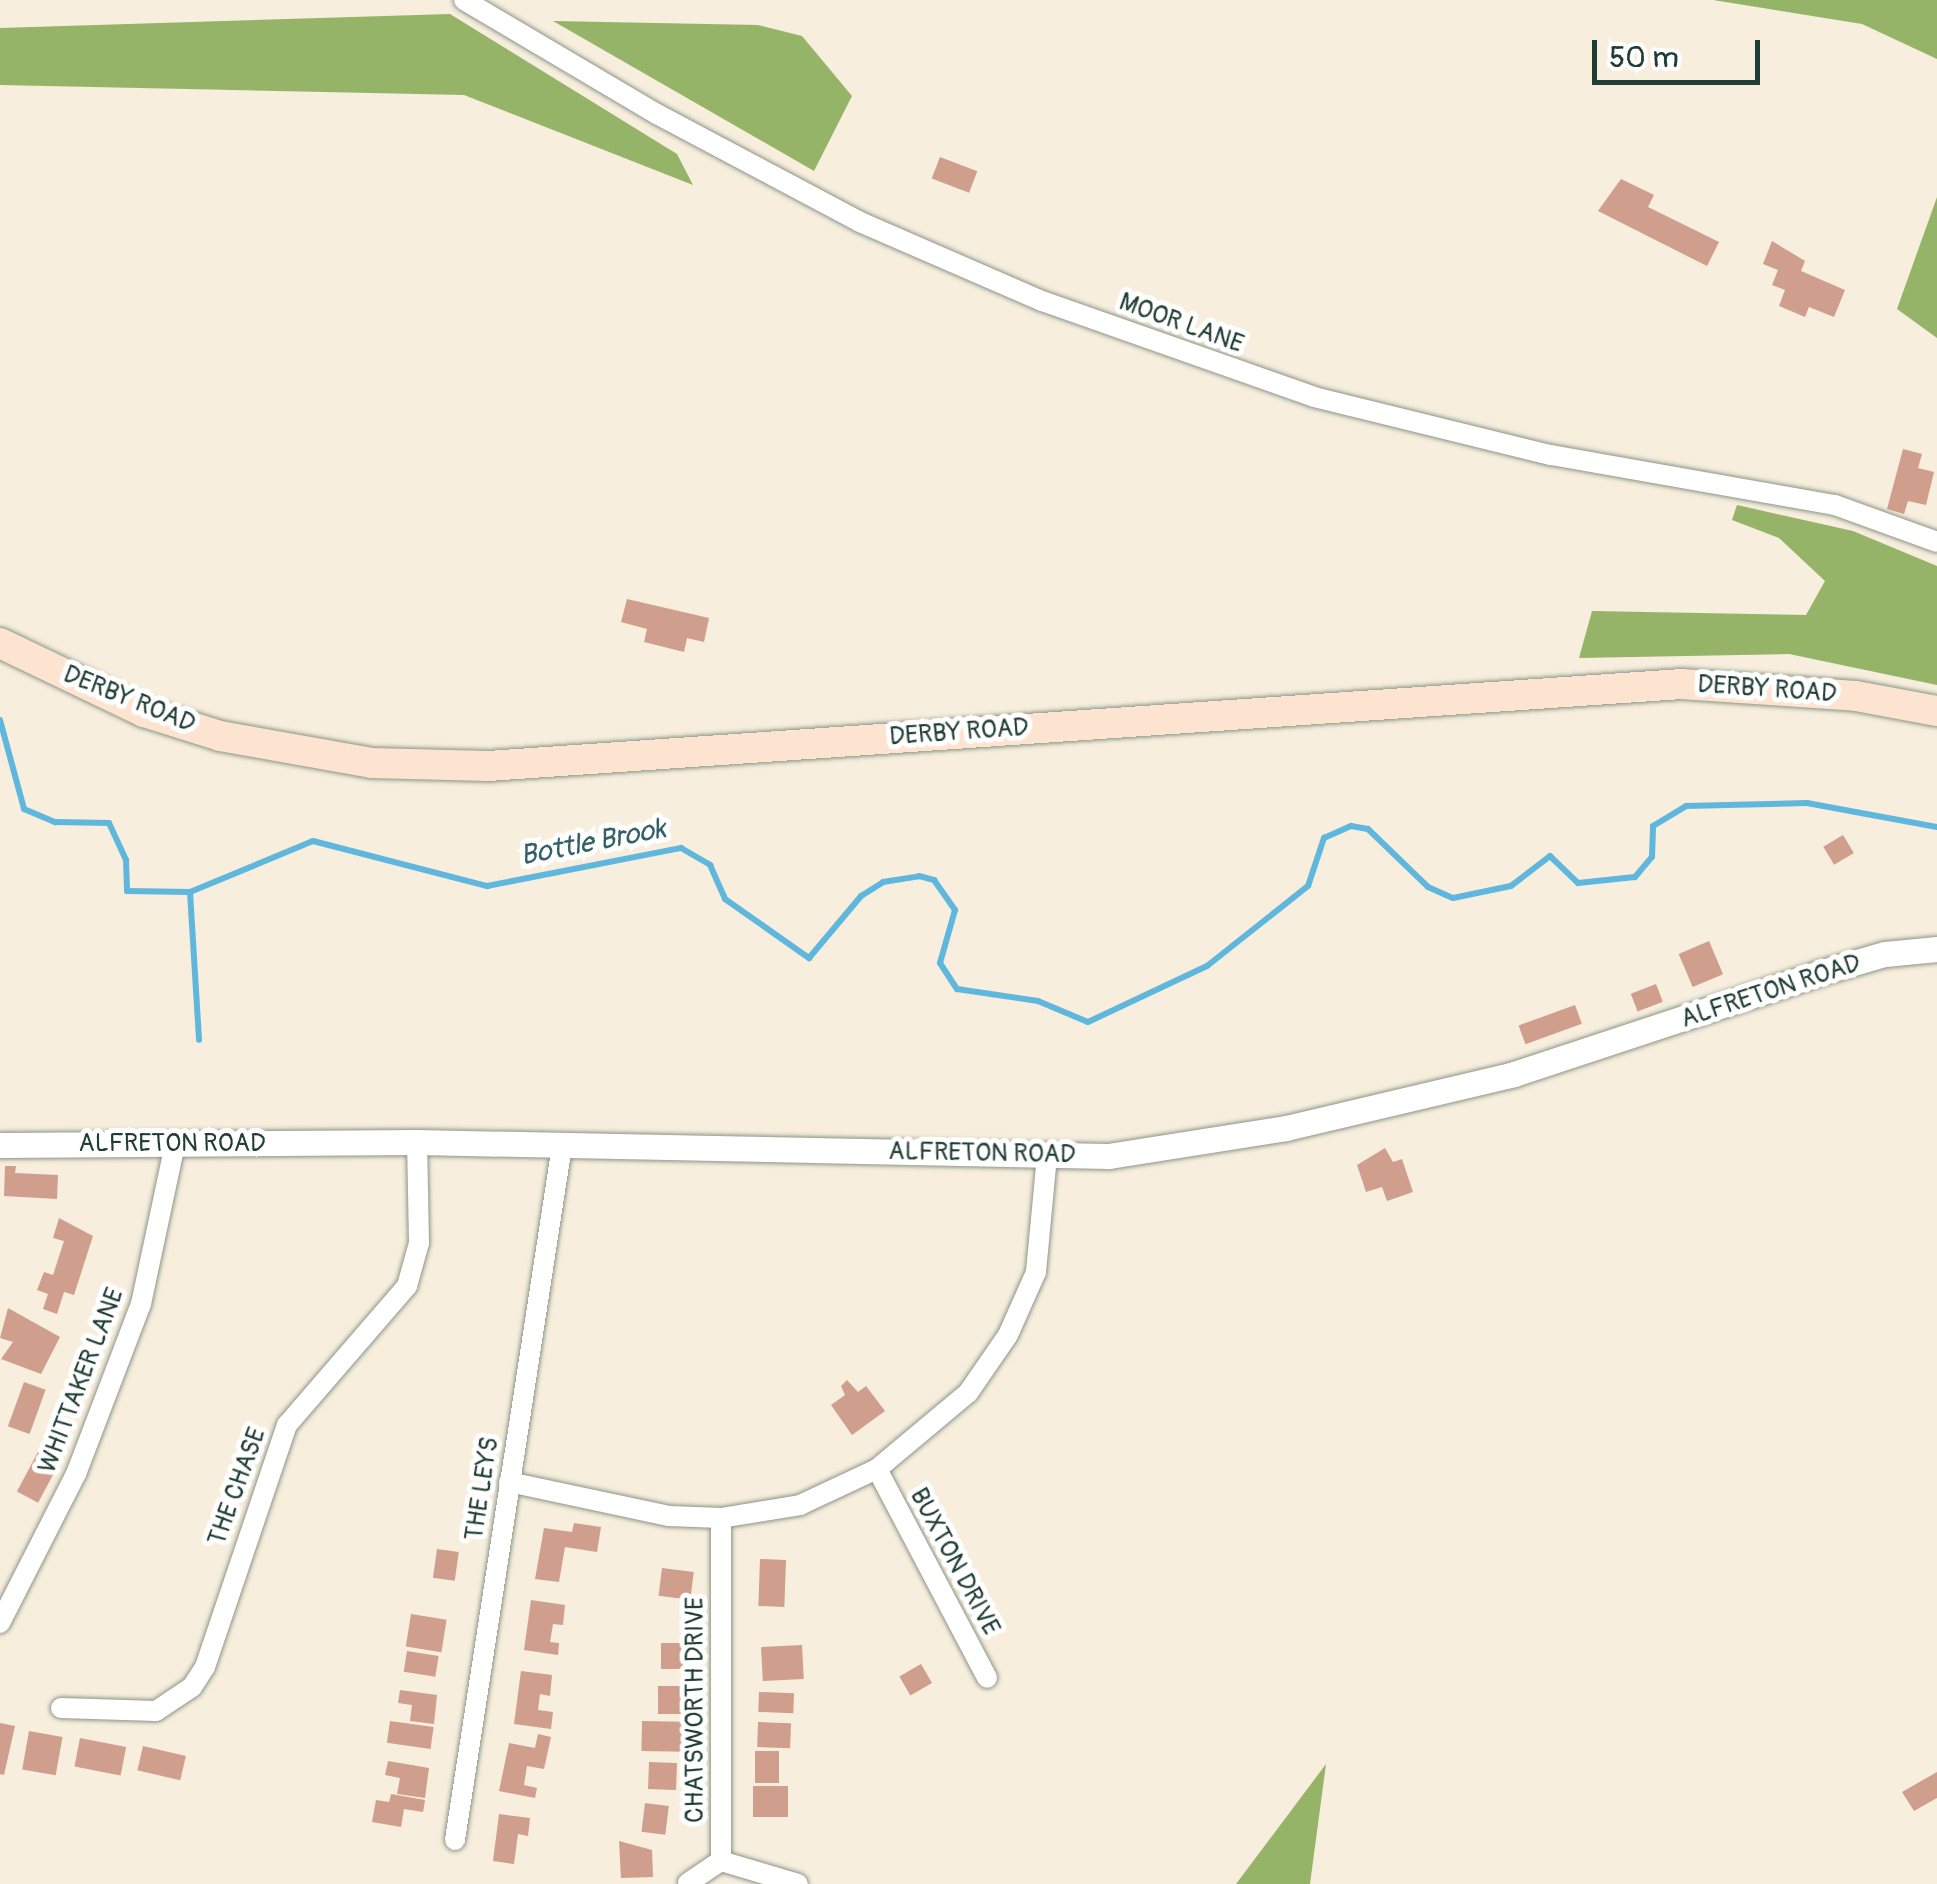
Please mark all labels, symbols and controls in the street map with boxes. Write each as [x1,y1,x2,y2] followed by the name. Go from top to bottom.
[1597,20,1764,82] scale bar
[1609,39,1679,76] text: 50 m
[1115,288,1247,360] street label: MOOR LANE
[59,660,199,740] street label: DERBY ROAD
[1696,670,1838,710] street label: DERBY ROAD
[888,713,1030,753] street label: DERBY ROAD
[518,812,668,874] water label: Bottle Brook
[1677,949,1865,1035] street label: ALFRETON ROAD
[78,1129,266,1159] street label: ALFRETON ROAD
[888,1137,1076,1171] street label: ALFRETON ROAD
[33,1284,131,1478] street label: WHITTAKER LANE
[203,1424,273,1550] street label: THE CHASE
[460,1435,506,1543] street label: THE LEYS
[903,1483,1005,1641] street label: BUXTON DRIVE
[681,1597,711,1823] street label: CHATSWORTH DRIVE

